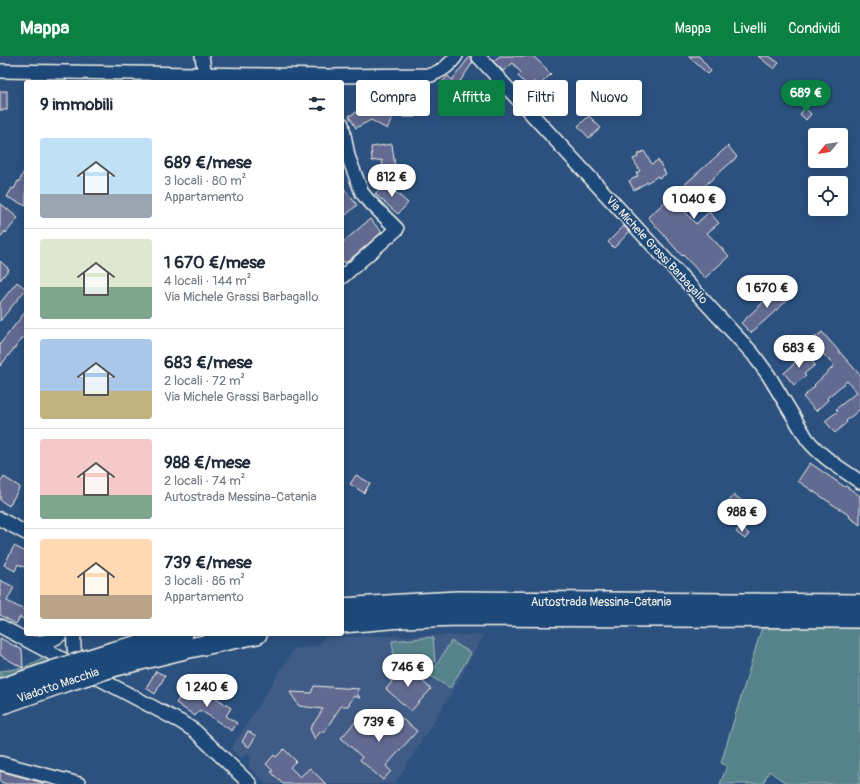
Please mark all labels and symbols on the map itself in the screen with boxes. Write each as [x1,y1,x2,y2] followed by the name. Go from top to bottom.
[778,80,834,114] pin: 689 €
[808,128,848,168] north arrow
[364,164,420,198] pin: 812 €
[657,186,731,220] pin: 1 040 €
[603,193,711,308] street label: Via Michele Grassi Barbagallo
[730,275,804,309] pin: 1 670 €
[771,335,827,369] pin: 683 €
[714,499,770,533] pin: 988 €
[531,595,672,610] street label: Autostrada Messina-Catania
[380,654,436,688] pin: 746 €
[15,664,101,706] street label: Viadotto Macchia
[170,674,244,708] pin: 1 240 €
[351,709,407,743] pin: 739 €

